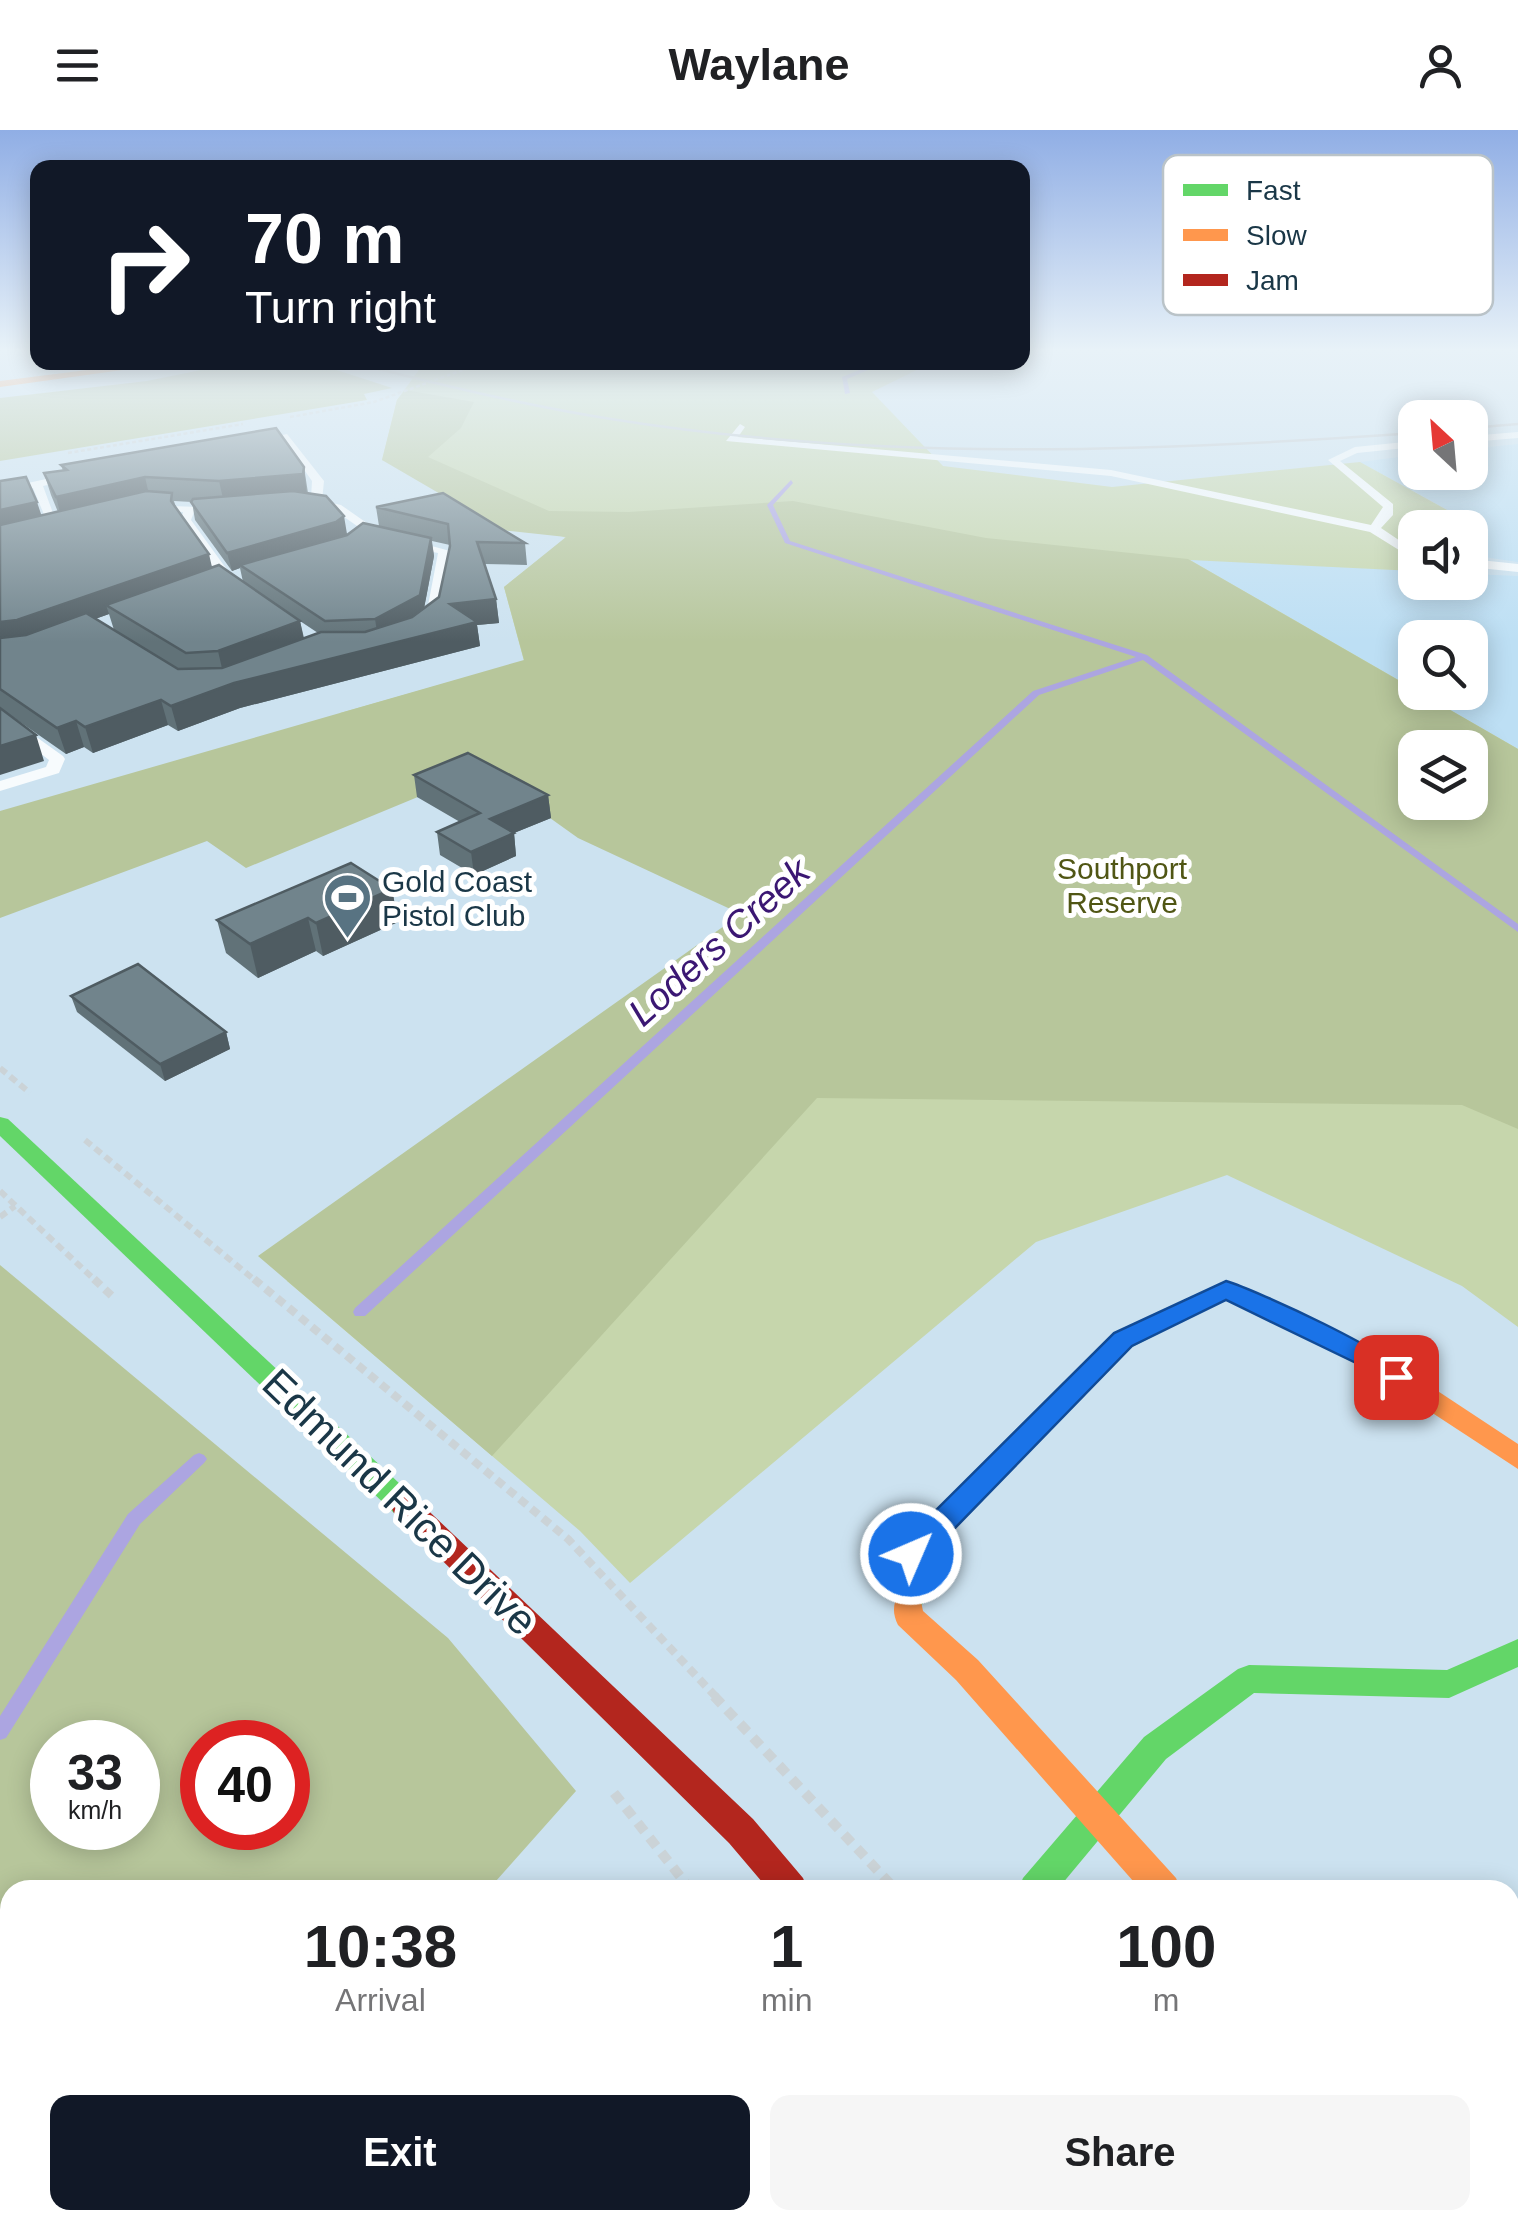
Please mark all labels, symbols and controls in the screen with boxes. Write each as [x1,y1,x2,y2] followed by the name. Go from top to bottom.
[50,38,105,93] icon: menu
[1413,38,1468,93] icon: person
[669,39,849,90] text: Waylane
[1163,155,1493,315] legend
[1246,175,1301,206] text: Fast
[80,200,210,330] icon: right
[245,200,405,278] text: 70 m
[1246,220,1307,251] text: Slow
[1246,265,1299,296] text: Jam
[245,282,436,333] text: Turn right
[1398,400,1488,490] north arrow
[1398,400,1488,820] map controls
[1398,510,1488,600] button: sound
[1398,620,1488,710] button: search
[1398,730,1488,820] button: layers
[620,849,819,1034] water label: Loders Creek
[1057,852,1188,919] park label: Southport Reserve
[382,865,533,932] place label: Gold Coast Pistol Club
[321,872,373,940] sports icon: Gold Coast Pistol Club
[1354,1335,1439,1420] pin
[1369,1350,1424,1405] icon: arrive
[254,1359,546,1645] street label: Edmund Rice Drive
[859,1502,963,1606] position arrow
[180,1720,310,1850] speed limit sign: 40
[67,1745,123,1801] text: 33
[68,1796,122,1824] text: km/h
[304,1913,457,1980] text: 10:38
[770,1913,803,1980] text: 1
[1116,1913,1216,1980] text: 100
[335,1982,426,2018] text: Arrival
[761,1982,812,2018] text: min
[1153,1982,1180,2018] text: m
[50,2095,750,2210] button: Exit
[770,2095,1470,2210] button: Share

